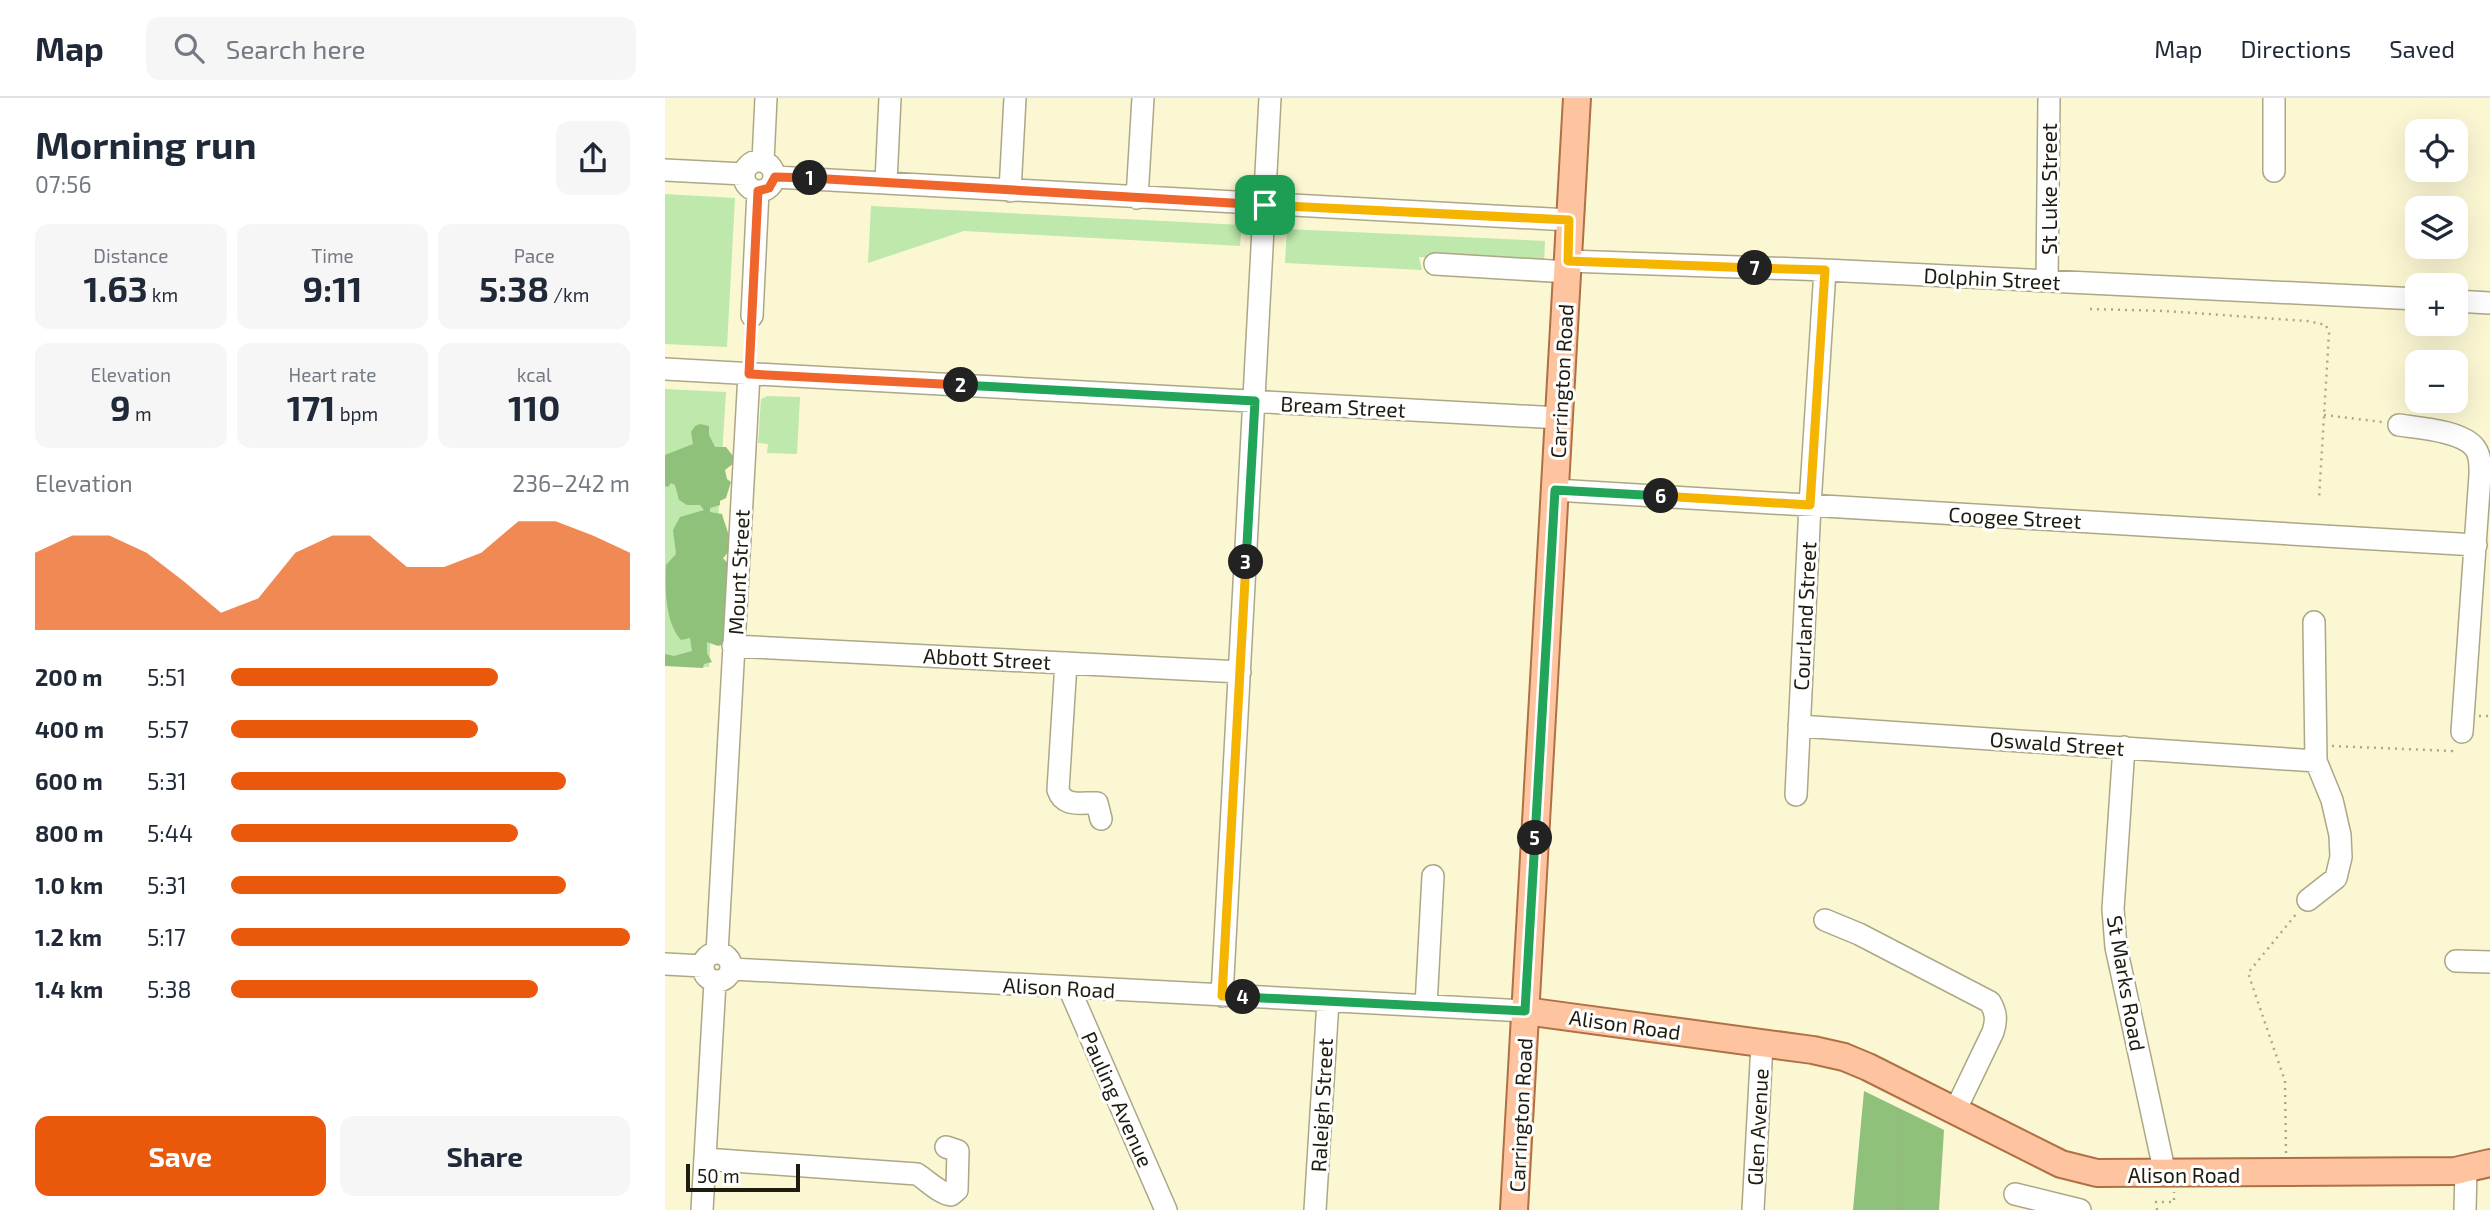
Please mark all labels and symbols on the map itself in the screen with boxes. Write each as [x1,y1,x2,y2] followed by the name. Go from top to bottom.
[2036,123,2061,255] street label: St Luke Street
[793,160,827,196] pin: 1
[1235,175,1295,235] pin
[1737,250,1773,286] pin: 7
[1923,262,2061,294] street label: Dolphin Street
[1544,303,1578,459] street label: Carrington Road
[943,368,979,402] pin: 2
[1280,390,1406,422] street label: Bream Street
[1643,478,1679,514] pin: 6
[1948,501,2082,533] street label: Coogee Street
[722,509,754,635] street label: Mount Street
[1788,541,1820,691] street label: Courland Street
[1229,545,1263,580] pin: 3
[922,642,1052,674] street label: Abbott Street
[1989,726,2125,760] street label: Oswald Street
[1517,820,1553,856] pin: 5
[2103,913,2151,1053] street label: St Marks Road
[1002,972,1116,1002] street label: Alison Road
[1225,979,1261,1014] pin: 4
[1568,1004,1682,1044] street label: Alison Road
[1077,1027,1159,1171] street label: Pauling Avenue
[1305,1037,1337,1173] street label: Raleigh Street
[1503,1037,1537,1193] street label: Carrington Road
[1741,1068,1773,1186] street label: Glen Avenue
[686,1161,800,1193] scale bar
[2128,1162,2240,1187] street label: Alison Road

